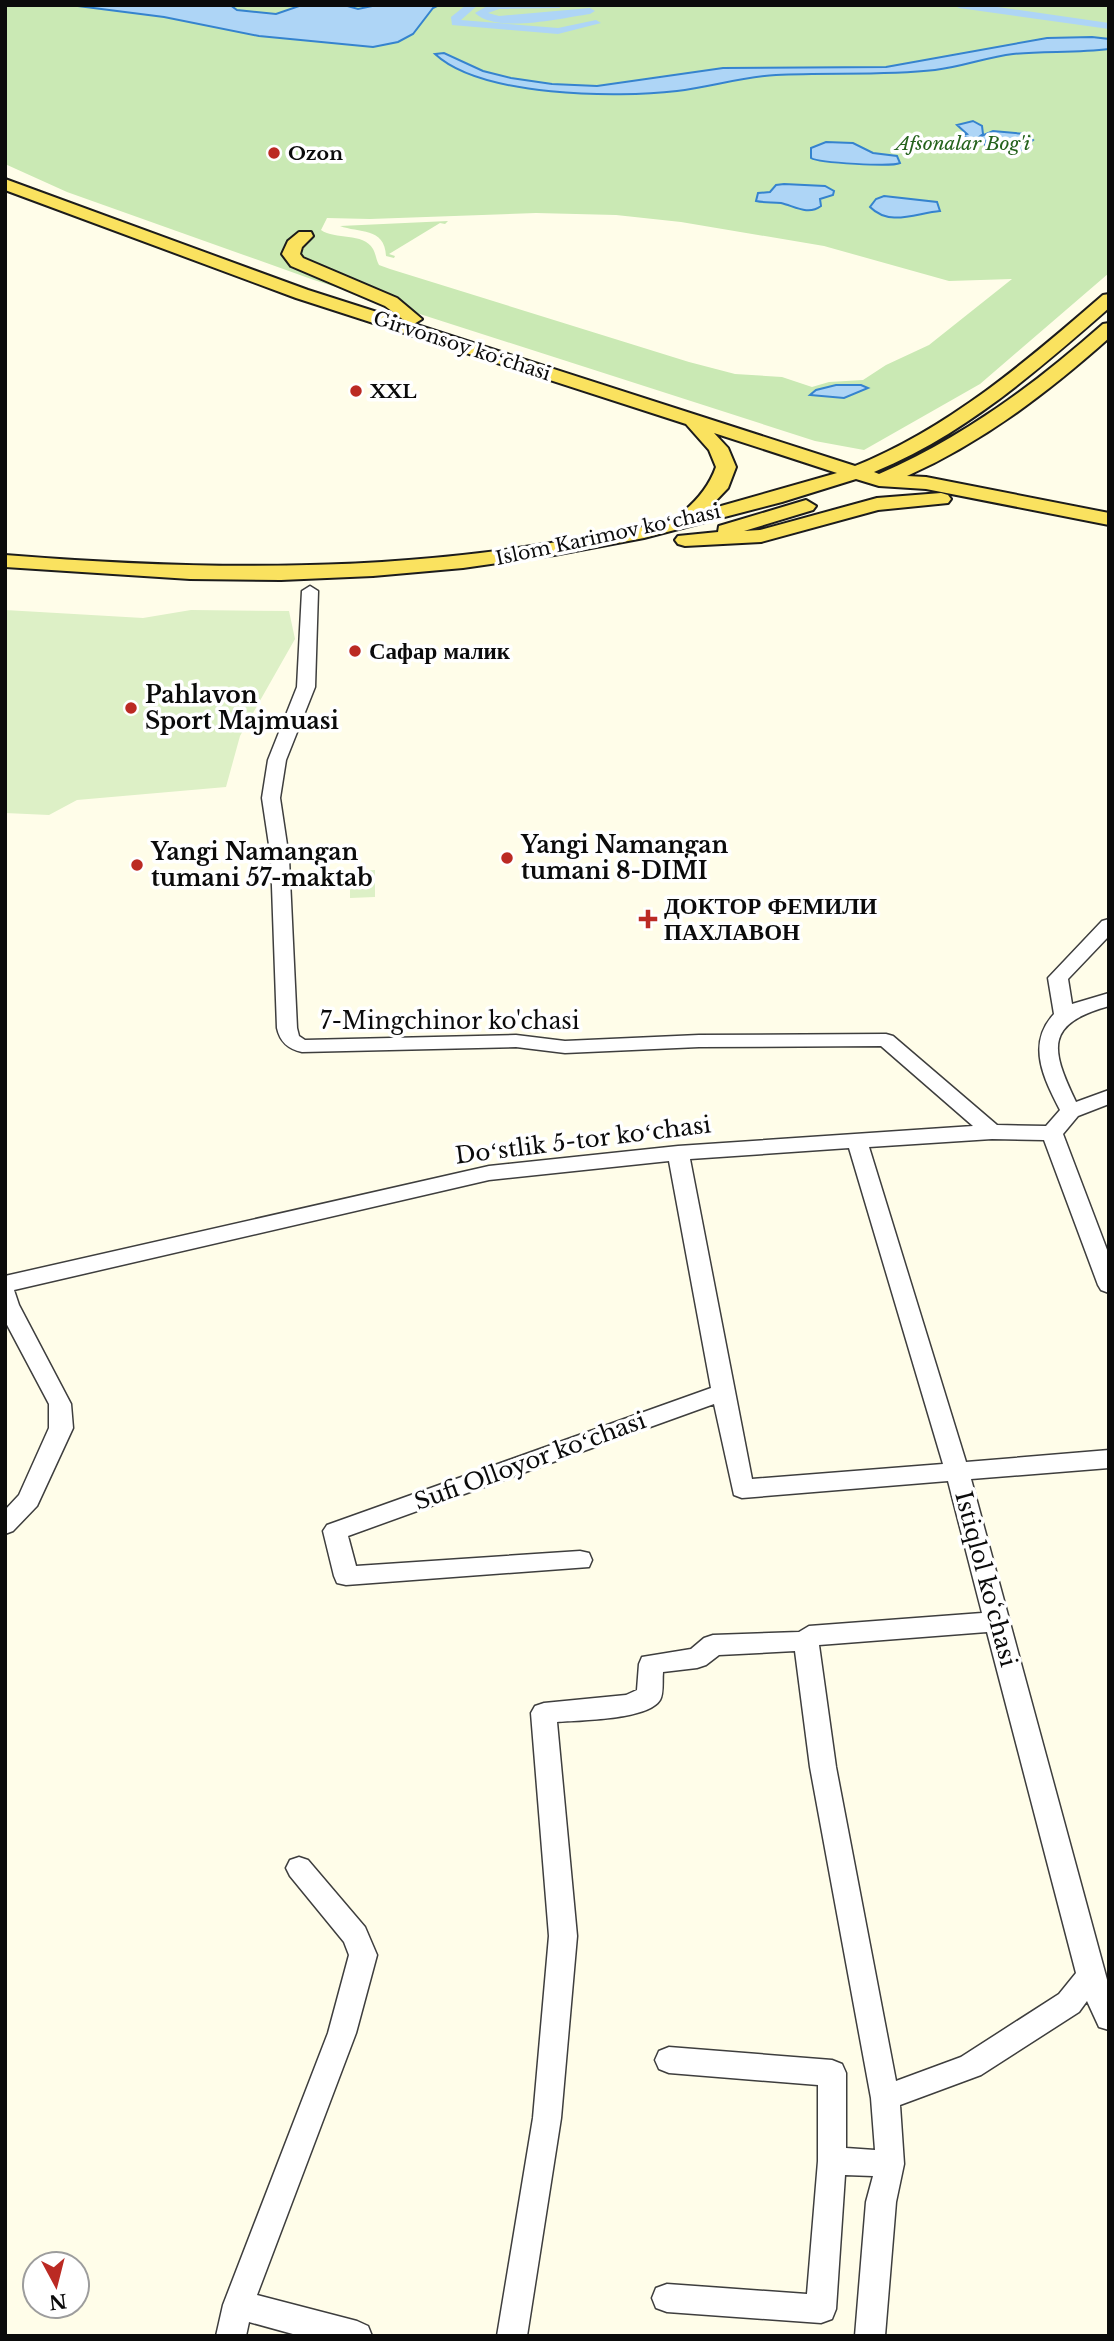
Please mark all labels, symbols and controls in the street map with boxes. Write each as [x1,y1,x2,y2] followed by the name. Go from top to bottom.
[893,132,1031,155] park label: Afsonalar Bog'i
[288,142,343,165] place label: Ozon
[266,145,282,161] marker: Ozon
[370,306,554,386] street label: Girvonsoy koʻchasi
[369,380,417,403] place label: XXL
[348,383,364,399] marker: XXL
[493,500,723,570] street label: Islom Karimov koʻchasi
[369,637,511,665] place label: Сафар малик
[347,643,363,659] marker: Сафар малик
[145,681,339,735] place label: Pahlavon Sport Majmuasi
[123,700,139,716] marker: Pahlavon Sport Majmuasi
[520,831,728,885] place label: Yangi Namangan tumani 8-DIMI
[150,838,373,892] place label: Yangi Namangan tumani 57-maktab
[499,850,515,866] marker: Yangi Namangan tumani 8-DIMI
[129,857,145,873] marker: Yangi Namangan tumani 57-maktab
[664,892,877,946] place label: ДОКТОР ФЕМИЛИ ПАХЛАВОН
[638,909,658,929] marker: ДОКТОР ФЕМИЛИ ПАХЛАВОН
[320,1007,580,1035] street label: 7-Mingchinor ko'chasi
[453,1110,713,1170] street label: Doʻstlik 5-tor koʻchasi
[410,1406,650,1516] street label: Sufi Olloyor koʻchasi
[949,1488,1023,1670] street label: Istiqlol ko‘chasi
[21,2250,91,2320] north arrow
[48,2289,68,2314] text: N

